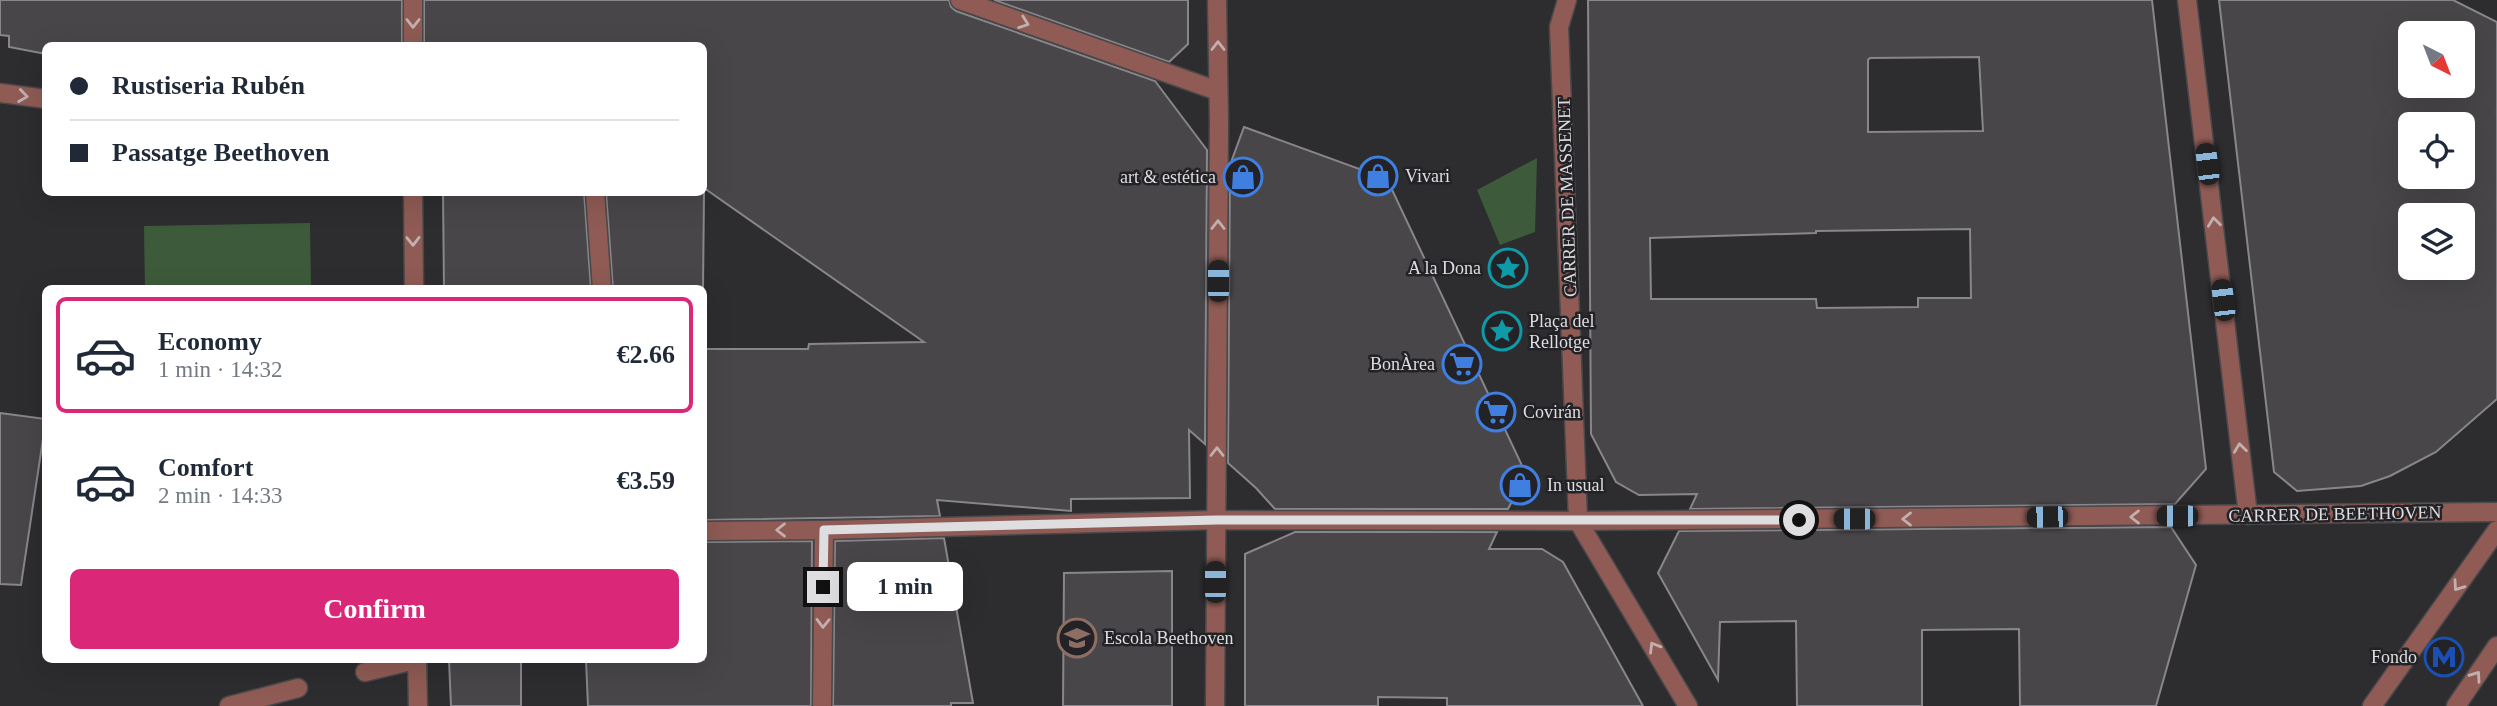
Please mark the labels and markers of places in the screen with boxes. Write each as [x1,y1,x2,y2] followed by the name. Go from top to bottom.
[1357,155,1399,197] shop icon: Vivari
[1222,156,1264,198] shop icon: art & estética
[1405,166,1450,186] place label: Vivari
[1120,167,1216,187] place label: art & estética
[1487,247,1529,289] place icon: A la Dona
[1408,258,1481,278] place label: A la Dona
[1481,310,1523,352] place icon: Plaça del Rellotge
[1529,311,1594,352] place label: Plaça del Rellotge
[1441,343,1483,385] supermarket icon: BonÀrea
[1370,353,1435,374] place label: BonÀrea
[1475,391,1517,433] supermarket icon: Covirán
[1523,402,1581,422] place label: Covirán
[1499,464,1541,506] shop icon: In usual
[1547,475,1605,495] place label: In usual
[1056,617,1098,659] school or university icon: Escola Beethoven
[1104,628,1233,648] place label: Escola Beethoven
[2423,636,2465,678] metro station icon: Fondo
[2371,647,2417,667] place label: Fondo

